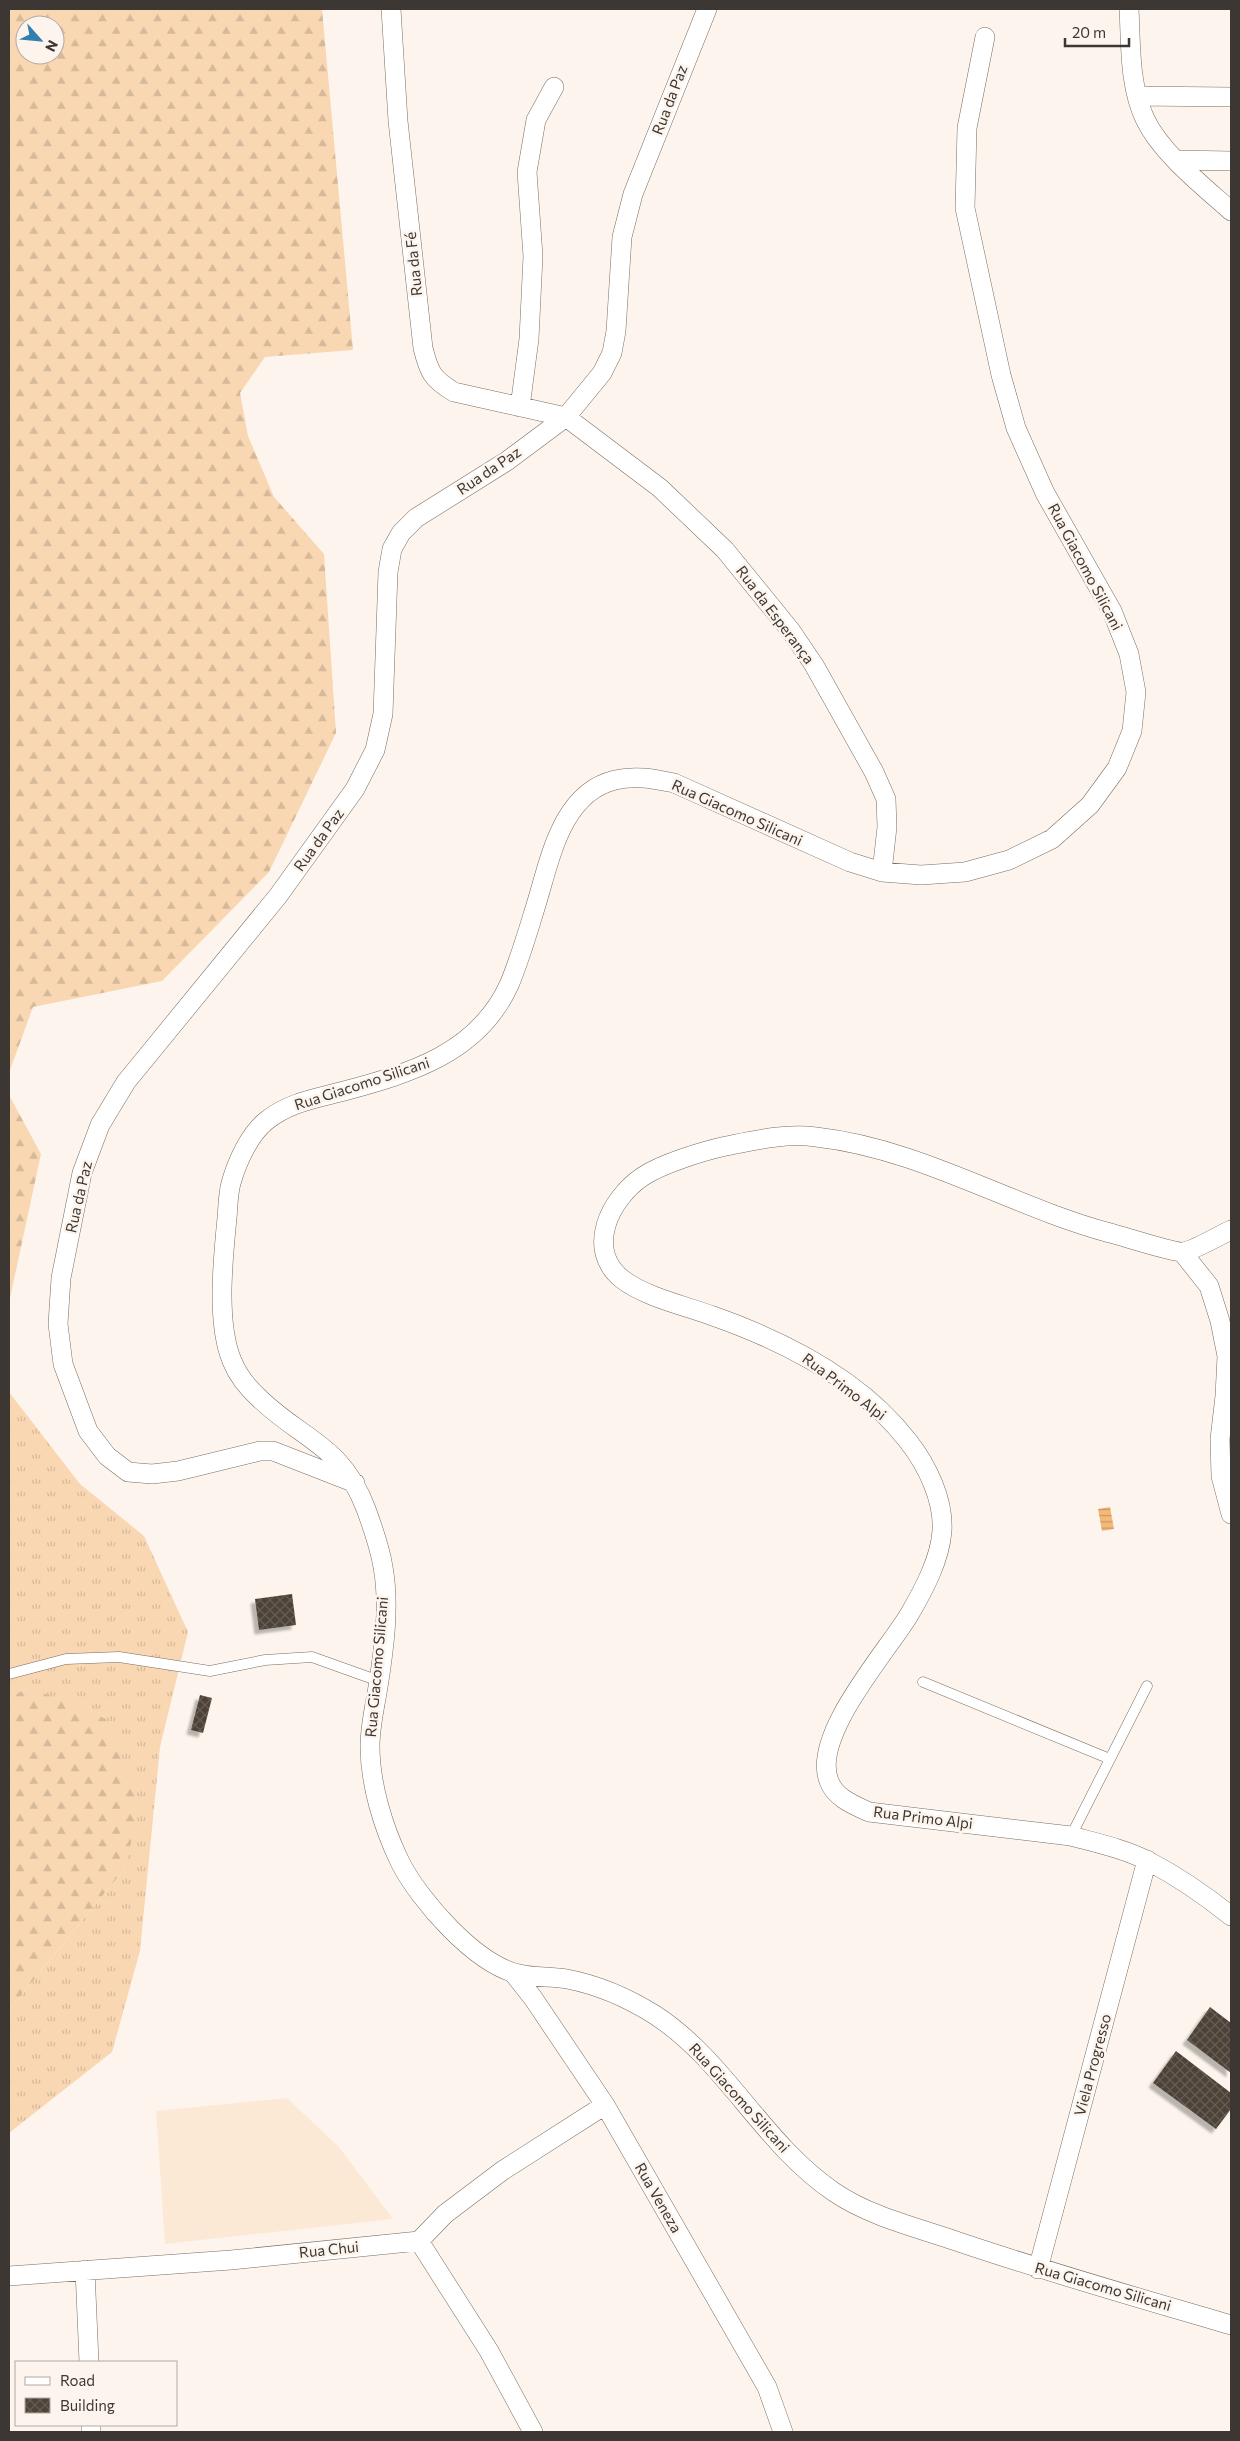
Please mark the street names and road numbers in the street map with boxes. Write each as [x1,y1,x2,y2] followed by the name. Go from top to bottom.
[648,62,691,137] street label: Rua da Paz
[401,231,425,297] street label: Rua da Fé
[453,442,524,498] street label: Rua da Paz
[1045,500,1127,633] street label: Rua Giacomo Silicani
[733,562,819,667] street label: Rua da Esperança
[669,775,806,849] street label: Rua Giacomo Silicani
[289,805,347,874] street label: Rua da Paz
[292,1053,432,1113] street label: Rua Giacomo Silicani
[61,1159,95,1234] street label: Rua da Paz
[799,1349,890,1424] street label: Rua Primo Alpi
[361,1596,391,1738] street label: Rua Giacomo Silicani
[872,1802,974,1832] street label: Rua Primo Alpi
[1070,2012,1114,2118] street label: Viela Progresso
[686,2039,794,2156] street label: Rua Giacomo Silicani
[632,2159,686,2236] street label: Rua Veneza
[298,2237,360,2261] street label: Rua Chui
[1033,2258,1174,2314] street label: Rua Giacomo Silicani

